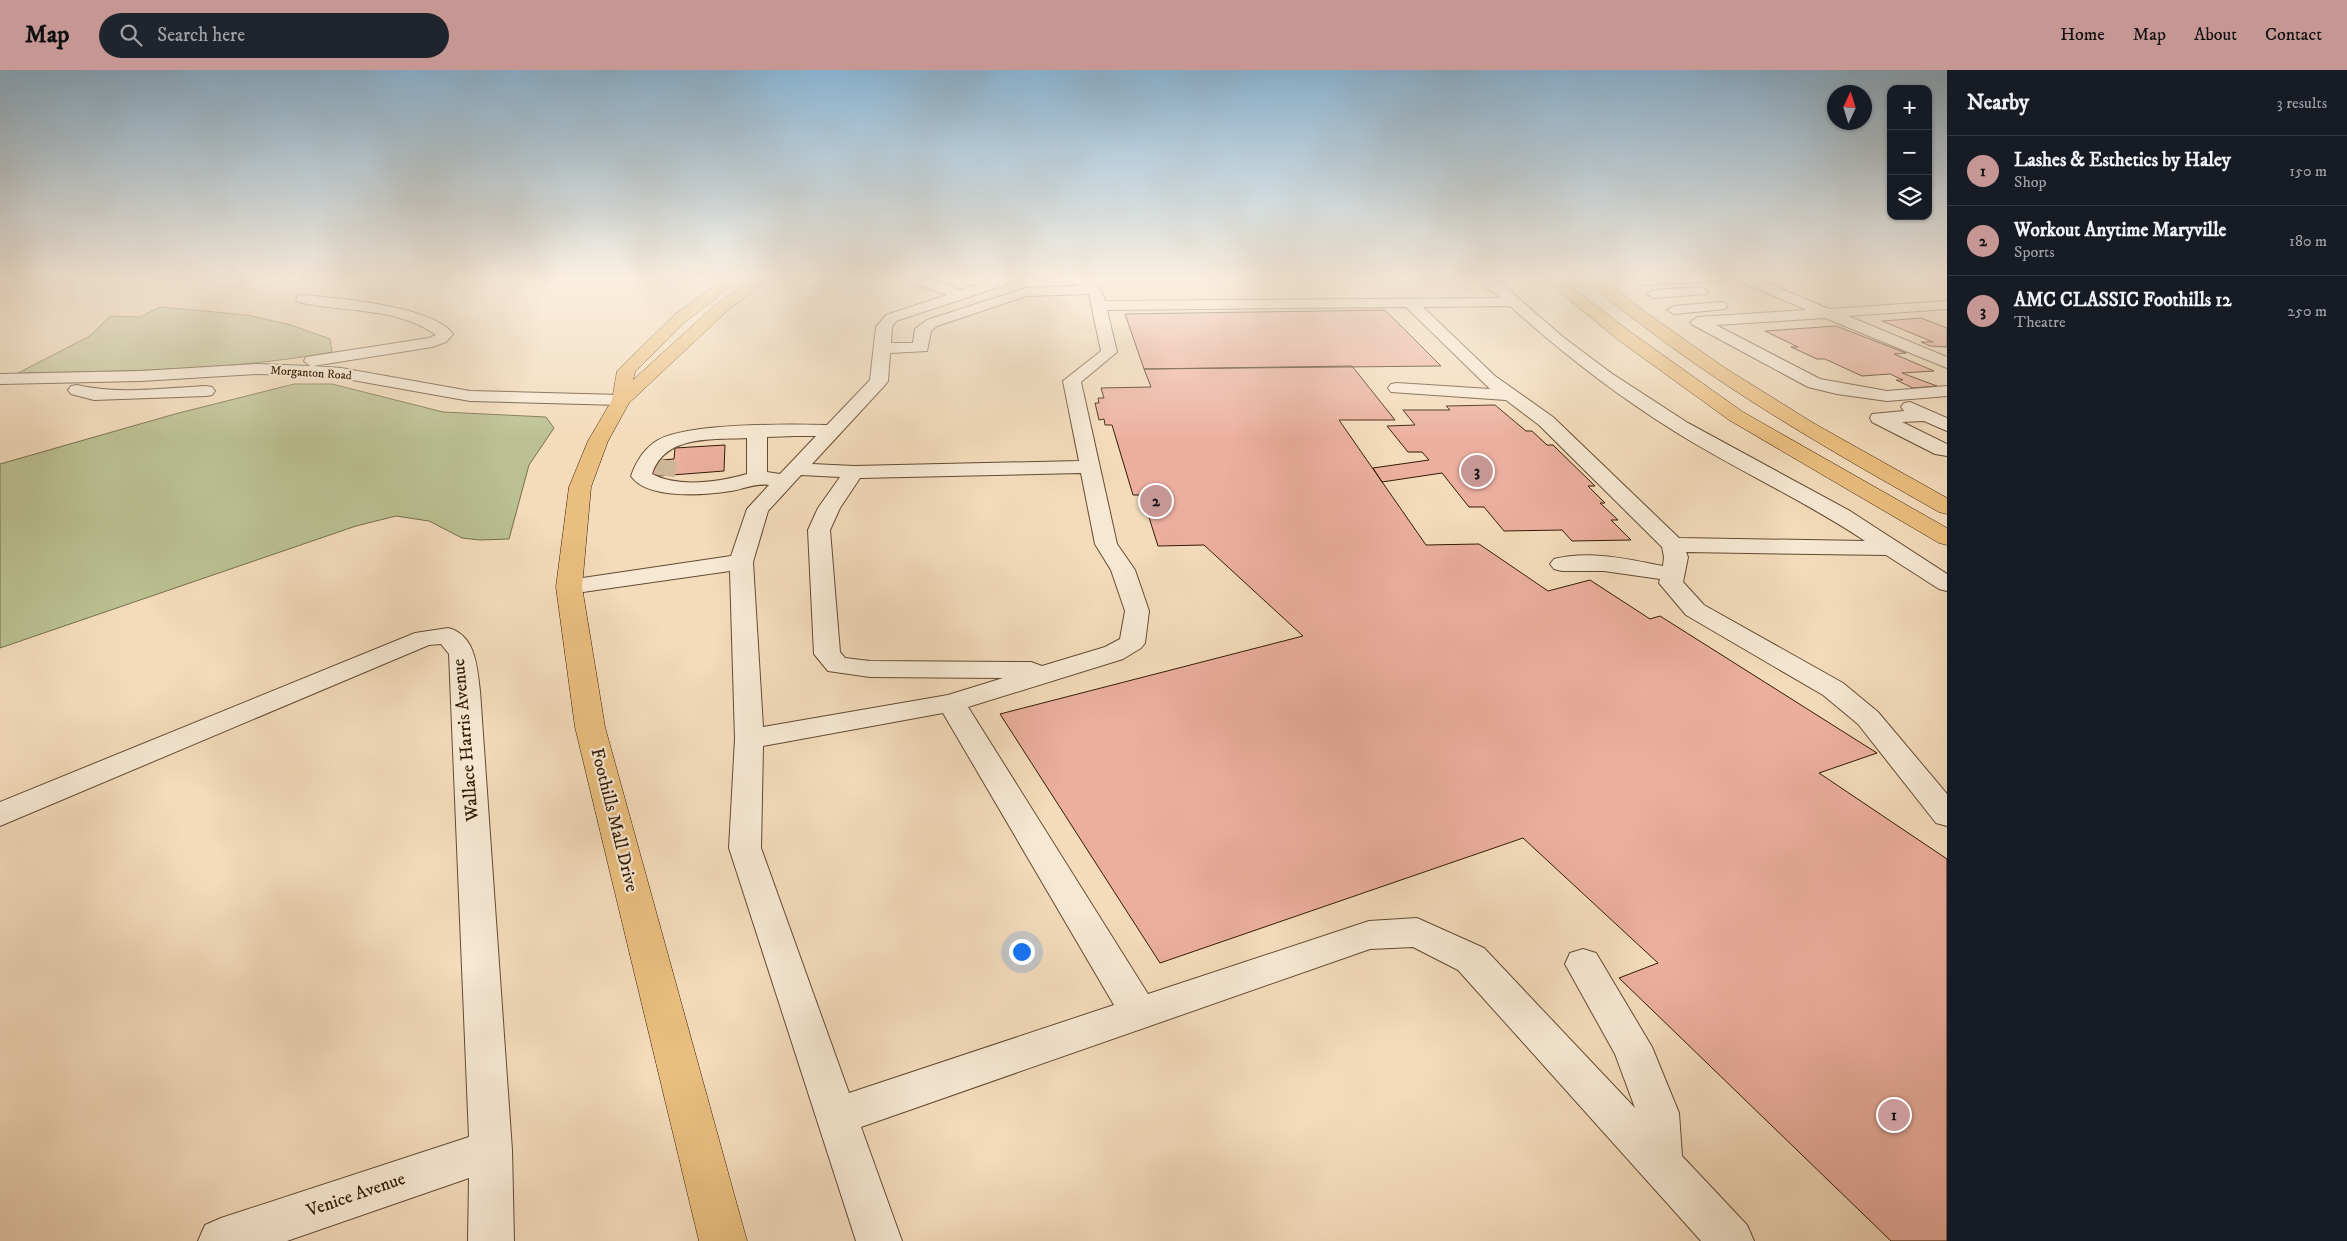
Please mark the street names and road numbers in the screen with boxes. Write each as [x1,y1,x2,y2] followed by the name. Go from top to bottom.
[270,363,352,383] street label: Morganton Road
[448,658,484,823] street label: Wallace Harris Avenue
[586,746,642,894] street label: Foothills Mall Drive
[303,1168,408,1222] street label: Venice Avenue

